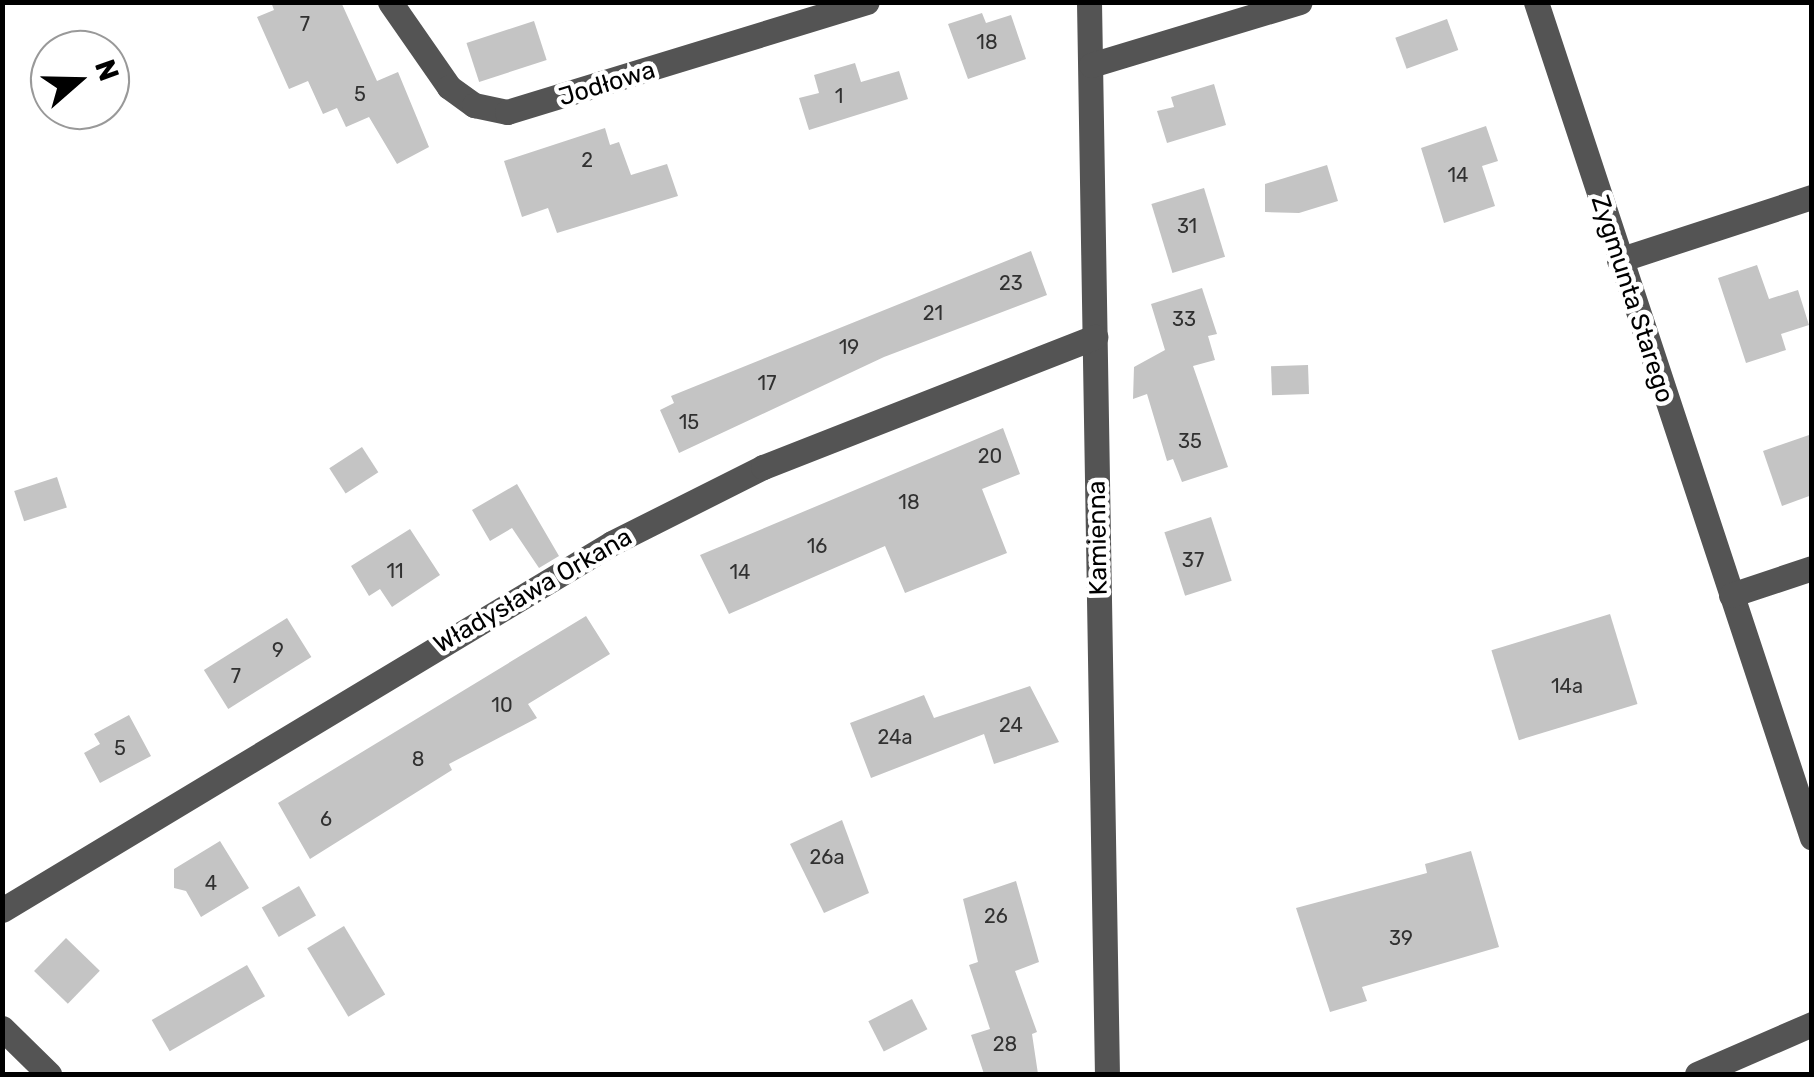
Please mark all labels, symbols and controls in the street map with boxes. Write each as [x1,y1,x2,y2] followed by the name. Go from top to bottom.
[300,12,310,36] house number: 7
[30,30,130,130] north arrow
[976,30,998,54] house number: 18
[88,55,126,85] text: N
[555,55,659,113] street label: Jodłowa
[354,82,366,106] house number: 5
[835,84,843,108] house number: 1
[581,148,593,172] house number: 2
[1448,163,1468,187] house number: 14
[1584,192,1680,406] street label: Zygmunta Starego
[1177,214,1197,238] house number: 31
[999,271,1023,295] house number: 23
[923,301,943,325] house number: 21
[1172,307,1196,331] house number: 33
[839,335,859,359] house number: 19
[758,371,776,395] house number: 17
[679,410,699,434] house number: 15
[1178,429,1202,453] house number: 35
[978,444,1002,468] house number: 20
[1082,480,1114,596] street label: Kamienna
[898,490,920,514] house number: 18
[429,522,637,660] street label: Władysława Orkana
[807,534,827,558] house number: 16
[1182,548,1204,572] house number: 37
[386,559,404,583] house number: 11
[730,560,750,584] house number: 14
[272,638,284,662] house number: 9
[231,664,241,688] house number: 7
[1551,674,1583,698] house number: 14a
[491,693,513,717] house number: 10
[999,713,1023,737] house number: 24
[877,725,913,749] house number: 24a
[114,736,126,760] house number: 5
[412,747,424,771] house number: 8
[320,807,332,831] house number: 6
[810,845,844,869] house number: 26a
[205,871,217,895] house number: 4
[984,904,1008,928] house number: 26
[1389,926,1413,950] house number: 39
[993,1032,1017,1056] house number: 28

